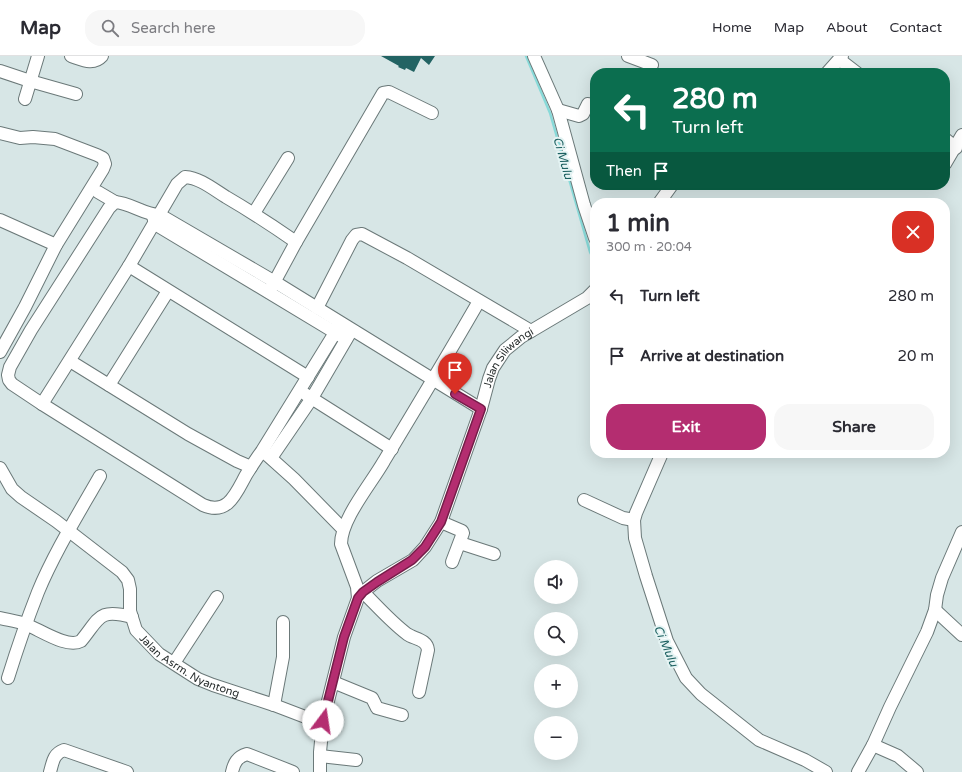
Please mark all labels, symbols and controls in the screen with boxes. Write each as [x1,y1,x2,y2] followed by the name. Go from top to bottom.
[85,10,365,46] search box
[20,17,61,39] text: Map
[99,17,121,39] icon: search
[131,19,215,37] text: Search here
[712,19,752,36] text: Home
[774,19,804,36] text: Map
[826,19,868,36] text: About
[890,19,942,36] text: Contact
[672,82,758,116] text: 280 m
[606,84,658,136] icon: left
[672,116,744,138] text: Turn left
[550,135,576,181] water label: Ci Mulu
[650,160,672,182] icon: arrive
[606,162,642,180] text: Then
[606,209,670,238] text: 1 min
[892,211,934,253] button: close
[606,239,692,255] text: 300 m · 20:04
[606,285,628,307] icon: left
[640,287,700,305] text: Turn left
[888,287,934,305] text: 280 m
[481,325,536,389] street label: Jalan Siliwangi
[606,345,628,367] icon: arrive
[640,347,784,365] text: Arrive at destination
[897,347,934,365] text: 20 m
[438,353,472,394] pin
[444,359,466,381] icon: arrive
[606,404,766,450] button: Exit
[774,404,934,450] button: Share
[534,560,578,760] map controls
[534,560,578,604] button: sound
[534,612,578,656] button: search
[651,623,681,669] water label: Ci Mulu
[137,632,241,700] street label: Jalan Asrm. Nyantong
[534,664,578,708] button: +
[302,700,344,742] position arrow
[534,716,578,760] button: −

